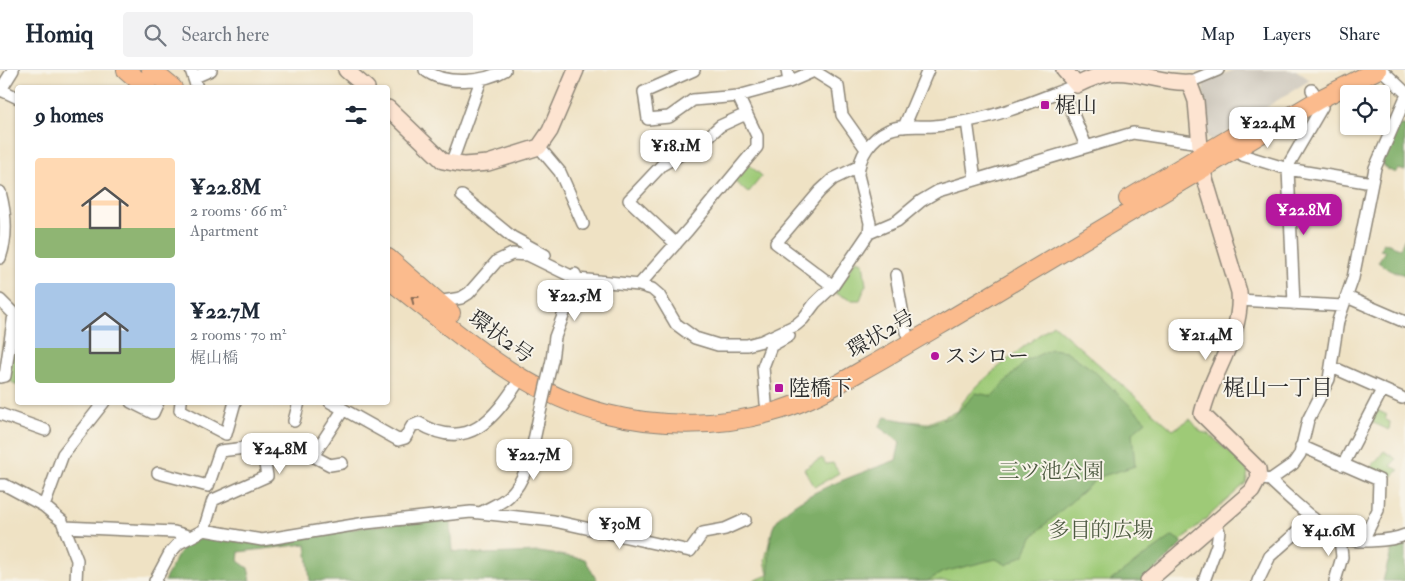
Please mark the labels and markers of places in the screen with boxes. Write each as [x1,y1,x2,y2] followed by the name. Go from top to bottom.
[1055,92,1097,119] place label: 梶山
[1039,99,1051,111] marker: 梶山
[1227,106,1309,149] pin: ¥22.4M
[635,129,717,172] pin: ¥18.1M
[1263,194,1345,236] pin: ¥22.8M
[534,280,616,322] pin: ¥22.5M
[1165,318,1247,361] pin: ¥21.4M
[945,343,1029,370] place label: スシロー
[929,350,941,362] marker: スシロー
[789,375,852,402] place label: 陸橋下
[773,382,785,394] marker: 陸橋下
[239,432,321,475] pin: ¥24.8M
[493,438,575,481] pin: ¥22.7M
[590,508,650,550] pin: ¥30M
[1288,514,1370,557] pin: ¥41.6M

